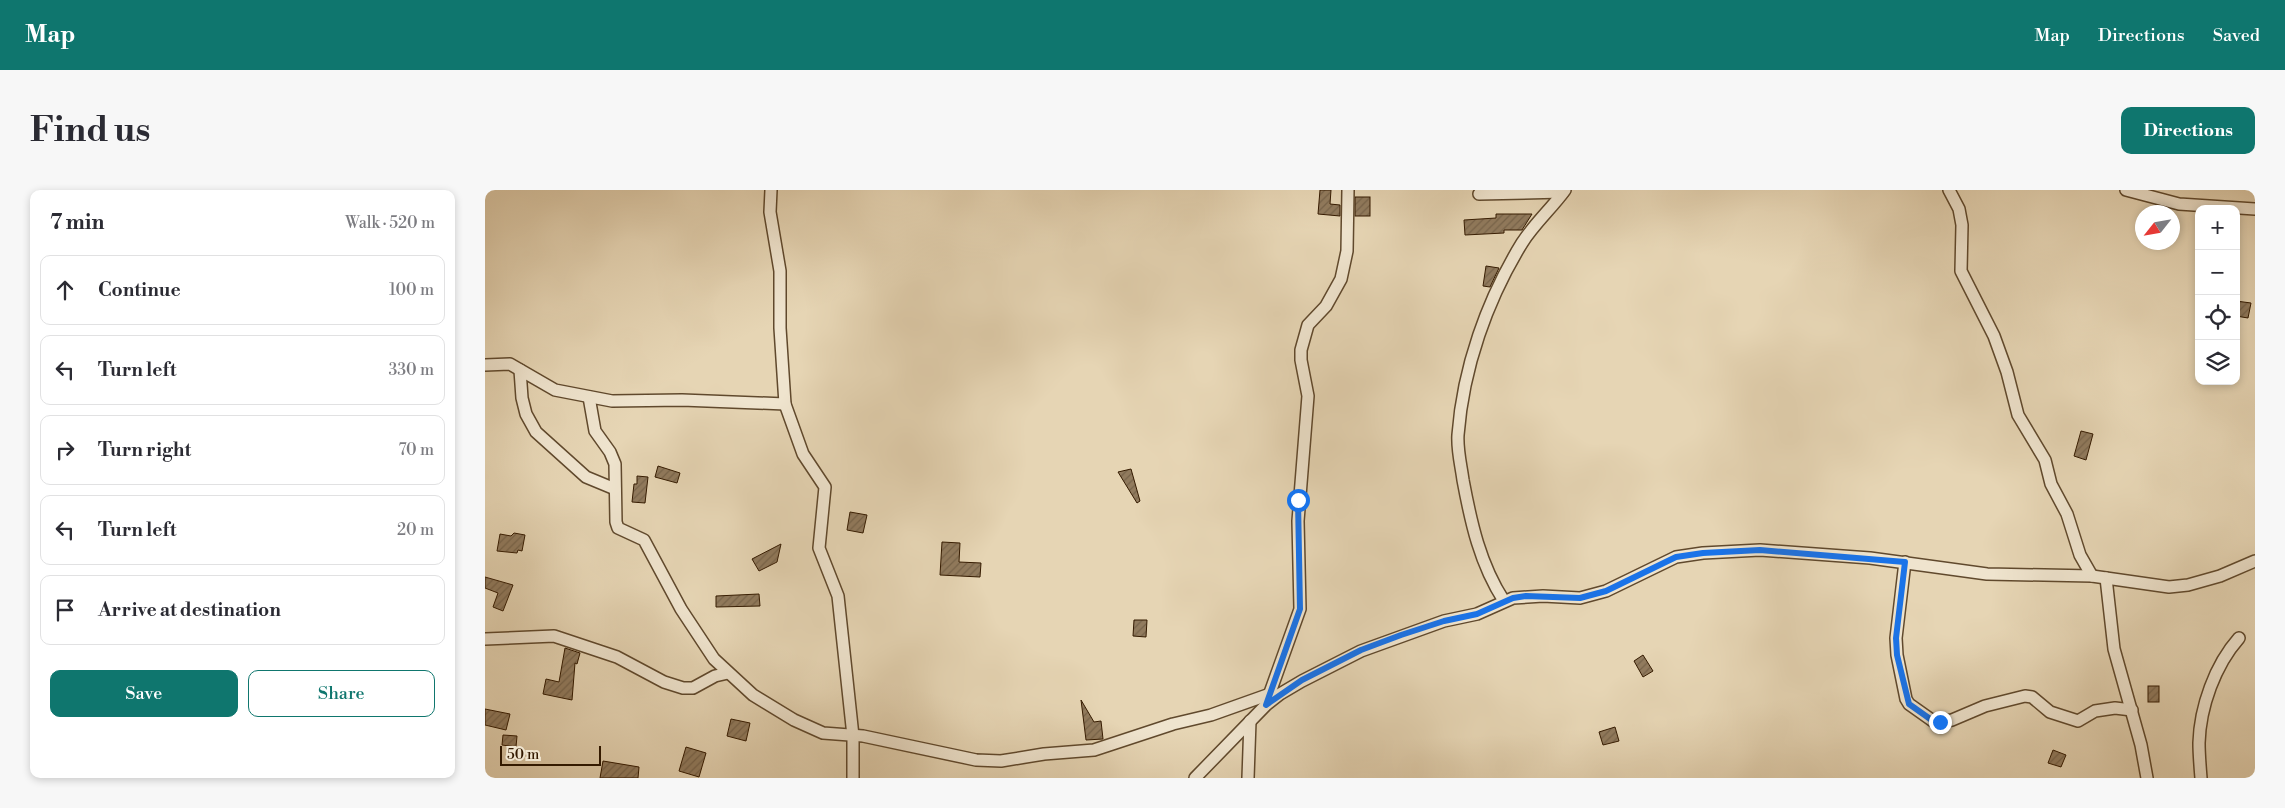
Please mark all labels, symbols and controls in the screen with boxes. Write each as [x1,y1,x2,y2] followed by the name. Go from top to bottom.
[25,20,75,50] text: Map
[2034,24,2070,47] text: Map
[2098,24,2185,47] text: Directions
[2213,24,2260,47] text: Saved
[2121,107,2255,154] button: Directions
[30,109,150,152] text: Find us
[2135,205,2180,250] north arrow
[2195,205,2240,385] map controls
[2195,205,2240,250] button: +
[50,210,104,236] text: 7 min
[345,213,435,233] text: Walk · 520 m
[2195,250,2240,295] button: −
[51,276,79,304] icon: ahead
[98,278,181,302] text: Continue
[389,280,434,300] text: 100 m
[2195,295,2240,340] button: locate
[2195,340,2240,385] button: layers
[51,356,79,384] icon: left
[98,358,177,382] text: Turn left
[388,360,434,380] text: 330 m
[51,436,79,464] icon: right
[98,438,191,462] text: Turn right
[398,440,434,460] text: 70 m
[1287,489,1310,512] route start
[51,516,79,544] icon: left
[98,518,177,542] text: Turn left
[397,520,434,540] text: 20 m
[51,596,79,624] icon: arrive
[98,598,281,622] text: Arrive at destination
[50,670,238,717] button: Save
[248,670,435,717] button: Share
[1929,711,1952,734] route end
[500,743,601,766] scale bar
[507,746,539,764] text: 50 m

